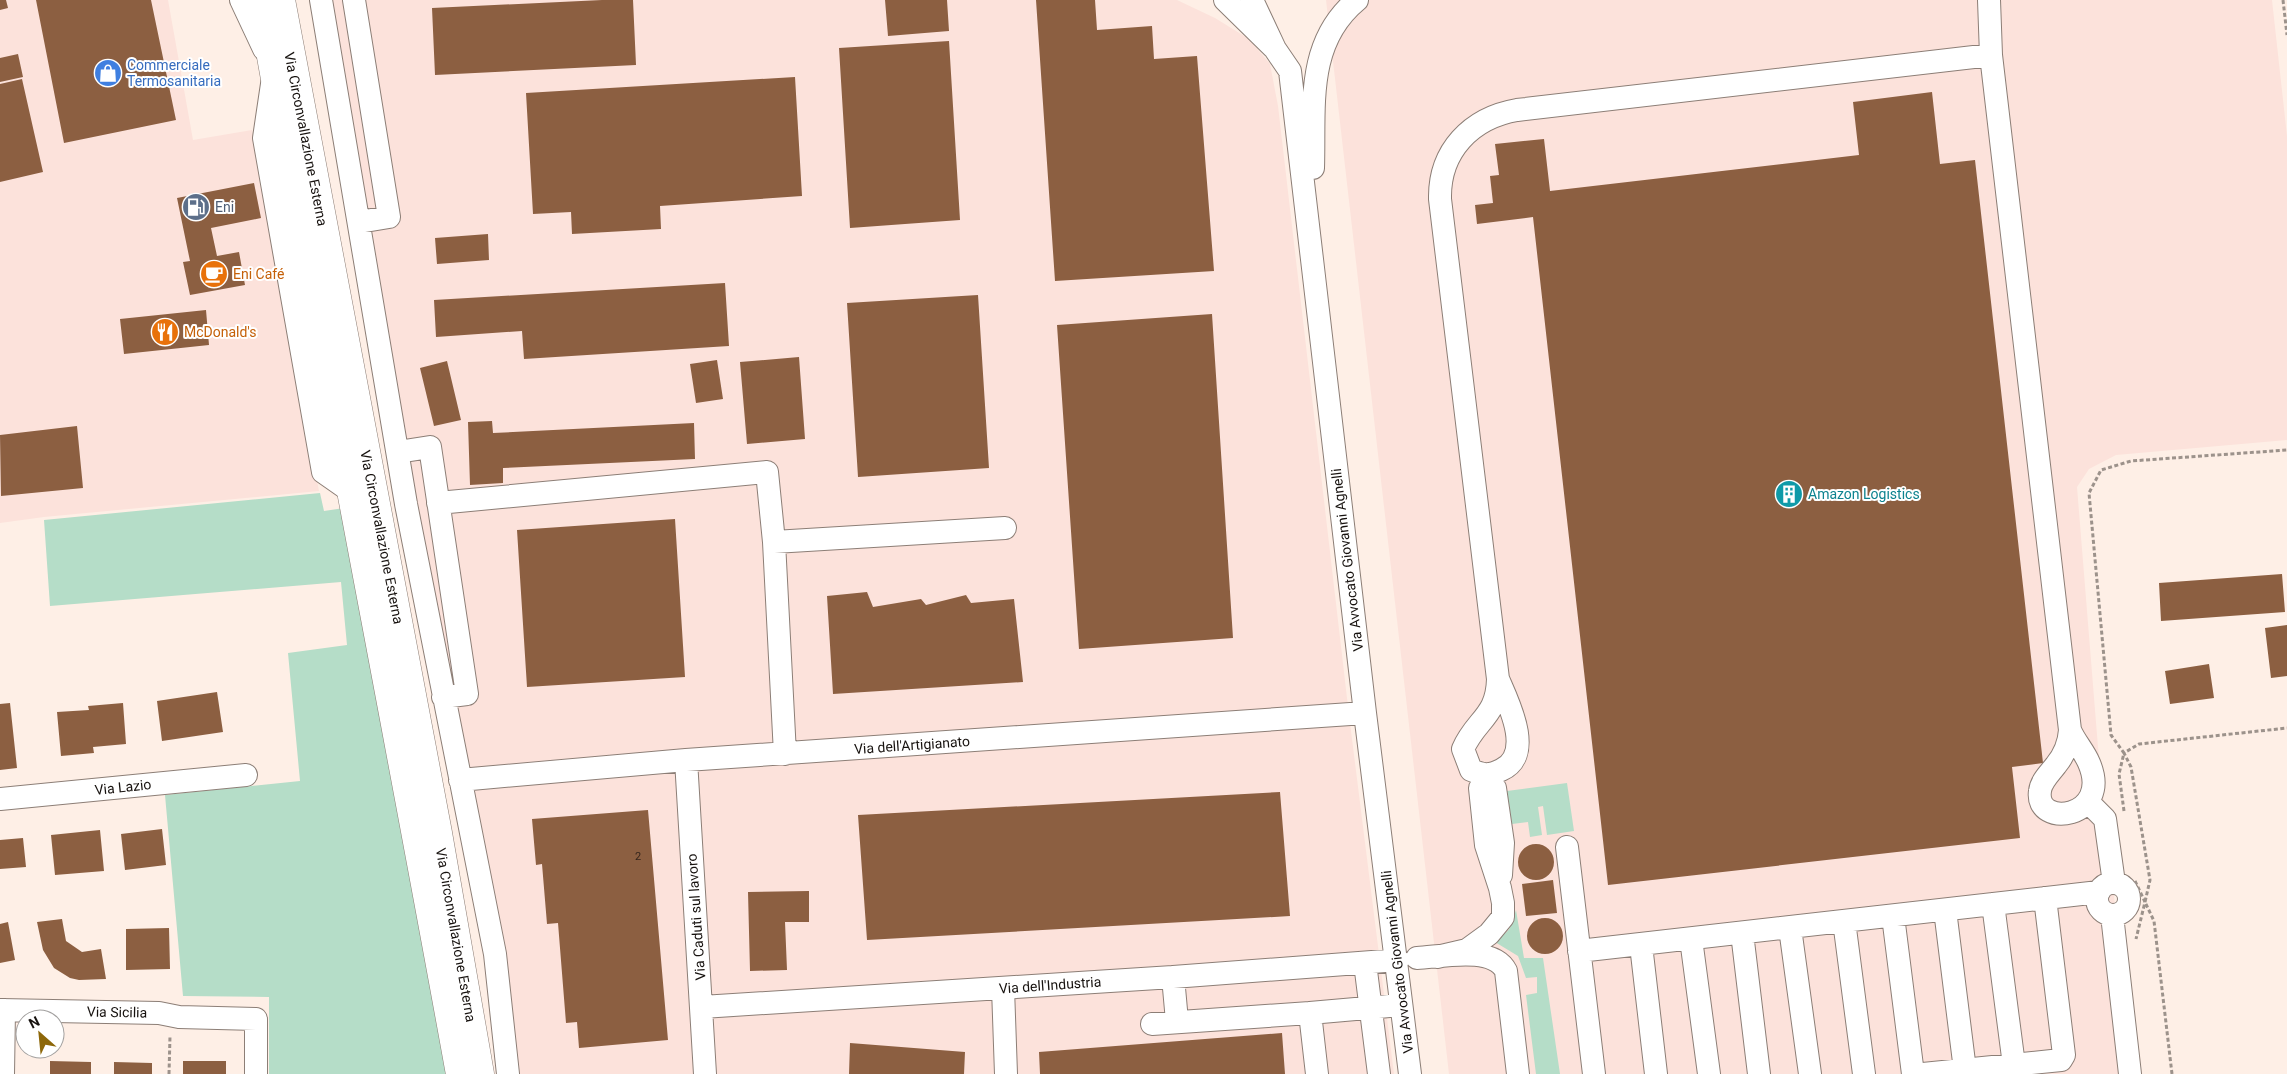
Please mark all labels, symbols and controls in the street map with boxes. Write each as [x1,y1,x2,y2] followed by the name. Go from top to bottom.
[281,51,331,227] street label: Via Circonvallazione Esterna
[127,57,221,89] place label: Commerciale Termosanitaria
[93,58,123,88] shop icon: Commerciale Termosanitaria
[181,192,211,222] fuel station icon: Eni
[215,199,234,215] place label: Eni
[199,259,229,289] cafe icon: Eni Café
[233,266,284,282] place label: Eni Café
[150,317,180,347] restaurant icon: McDonald's
[184,324,257,340] place label: McDonald's
[357,449,407,625] street label: Via Circonvallazione Esterna
[1328,468,1366,652] street label: Via Avvocato Giovanni Agnelli
[1774,479,1804,509] building icon: Amazon Logistics
[1808,486,1920,502] place label: Amazon Logistics
[854,733,970,757] street label: Via dell'Artigianato
[94,776,152,798] street label: Via Lazio
[433,847,479,1023] street label: Via Circonvallazione Esterna
[635,850,641,863] house number: 2
[684,853,708,981] street label: Via Caduti sul lavoro
[1378,870,1416,1054] street label: Via Avvocato Giovanni Agnelli
[998,973,1102,997] street label: Via dell'Industria
[87,1003,147,1021] street label: Via Sicilia
[15,1009,65,1059] north arrow
[26,1013,42,1032] text: N

